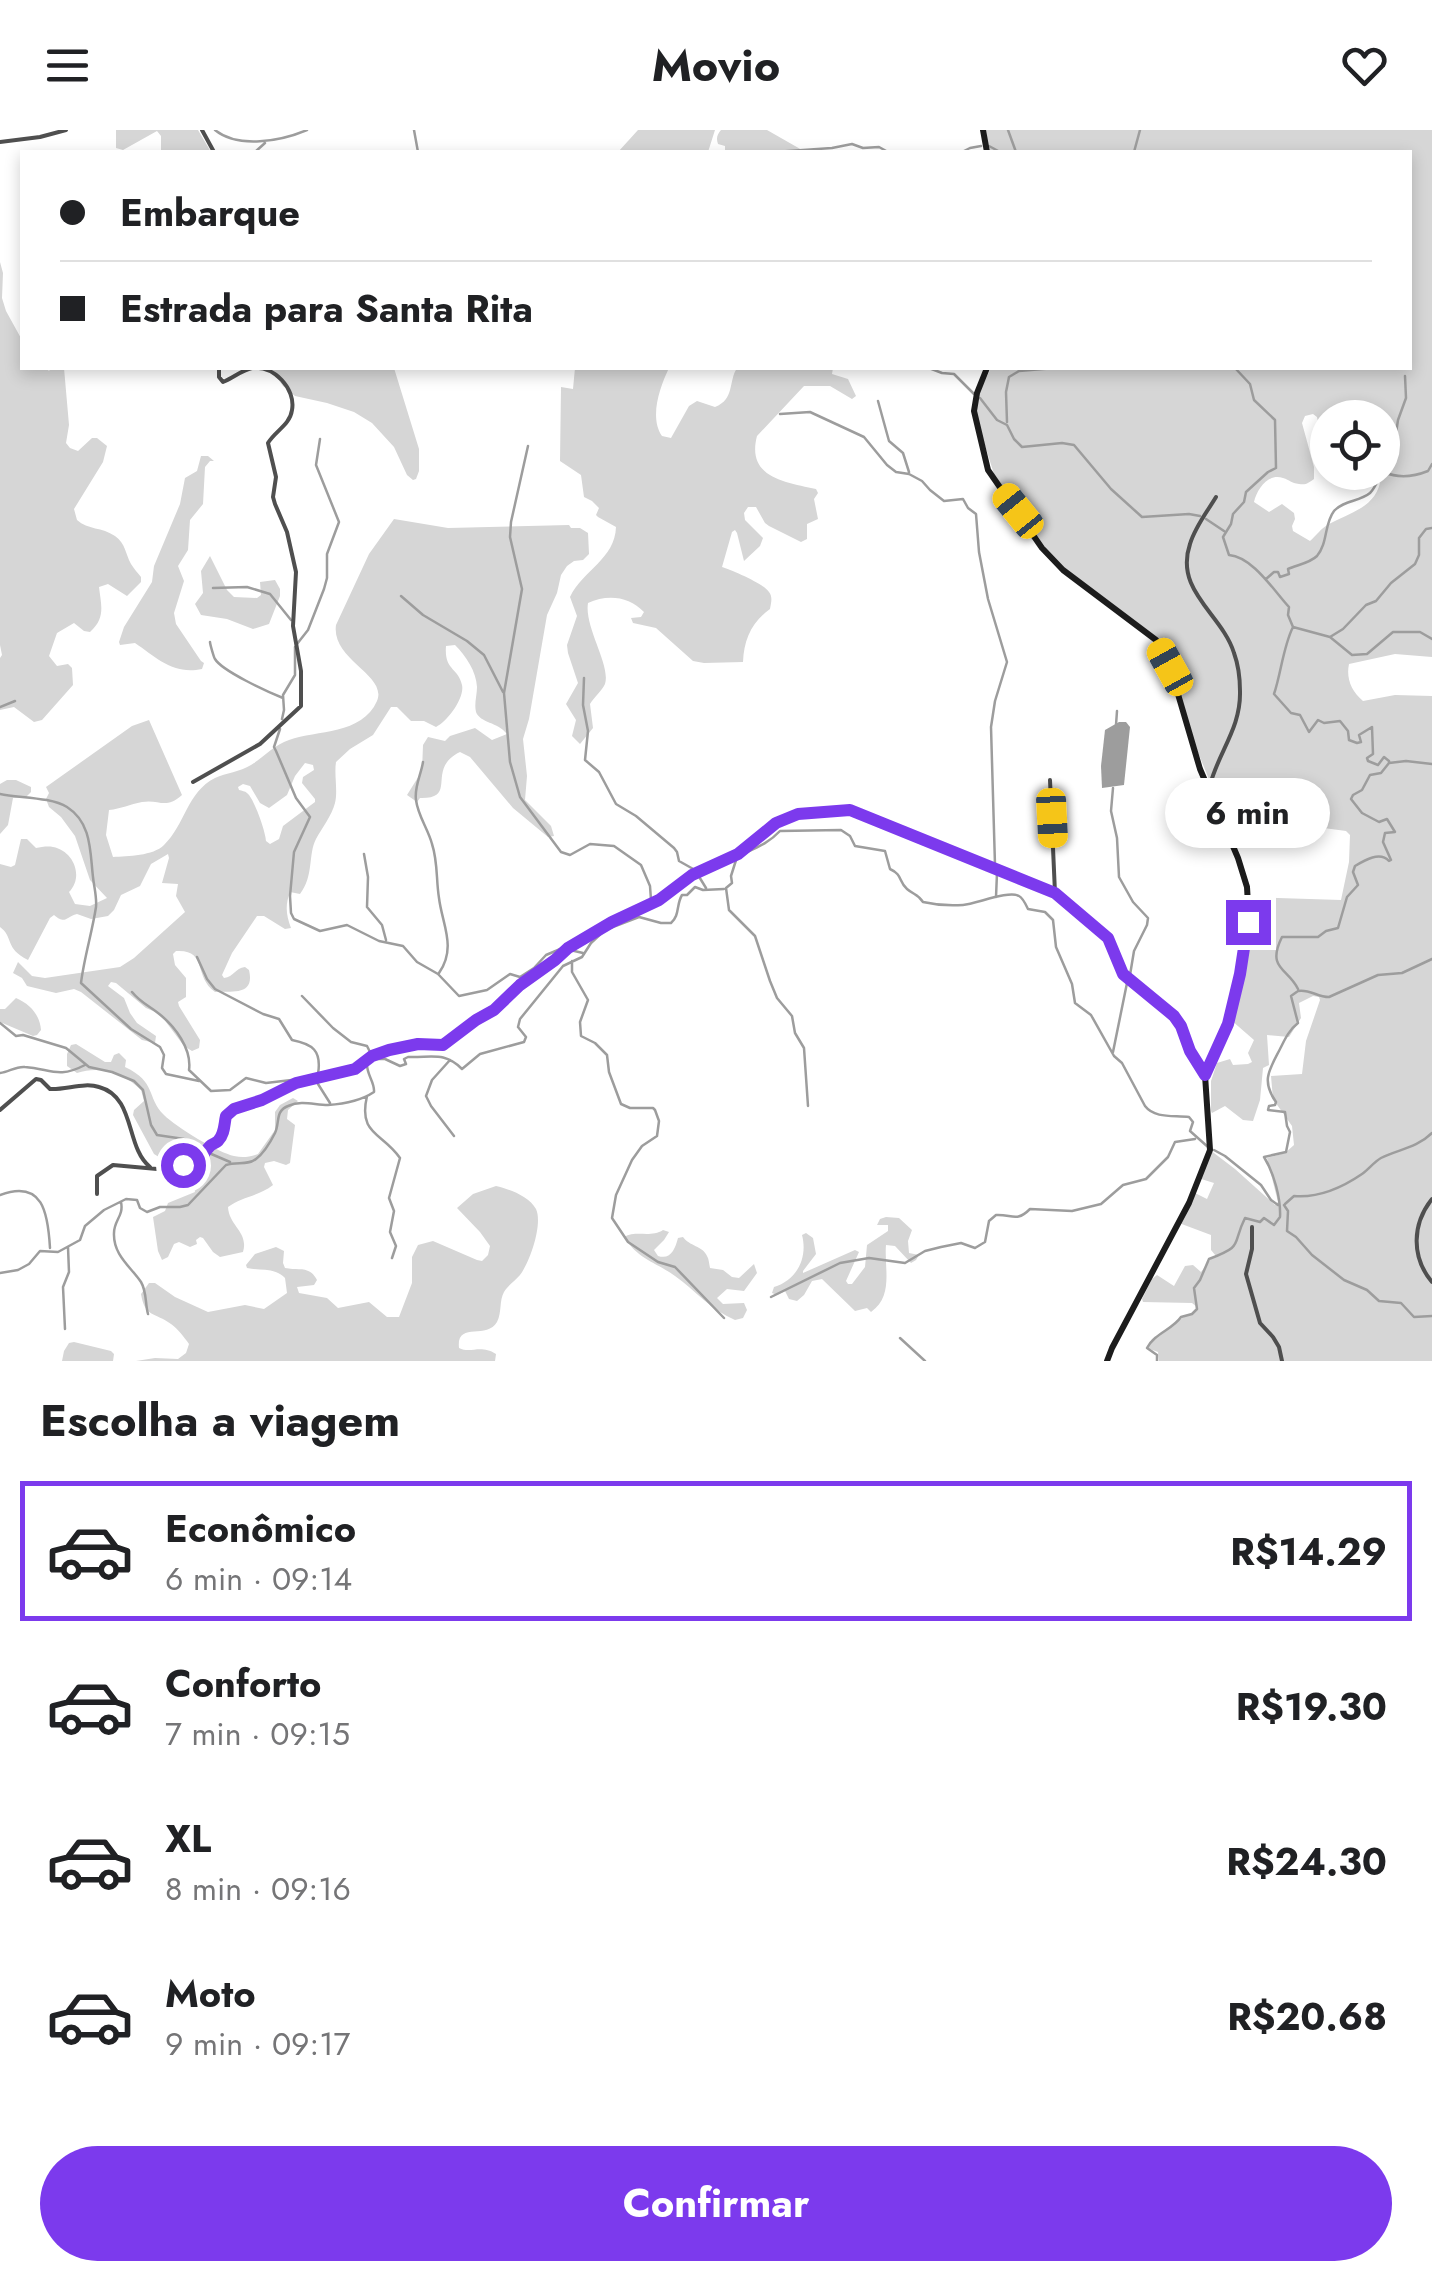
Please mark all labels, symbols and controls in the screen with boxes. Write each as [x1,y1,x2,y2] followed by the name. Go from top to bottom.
[652,33,780,98] text: Movio
[40,38,95,93] icon: menu
[1337,38,1392,93] icon: heart
[120,185,300,240] text: Embarque
[120,281,533,336] text: Estrada para Santa Rita
[1310,400,1400,490] map controls
[1310,400,1400,490] button: locate
[987,478,1049,544] car
[1142,633,1198,701] car
[1166,777,1330,847] callout: 6 min
[1035,787,1069,849] car
[1205,790,1290,836] text: 6 min
[1226,900,1271,945] route end
[161,1143,206,1188] route start
[40,1388,400,1453] text: Escolha a viagem
[165,1501,356,1556] text: Econômico
[45,1506,135,1596] icon: car
[1230,1524,1387,1579] text: R$14.29
[165,1556,352,1602] text: 6 min · 09:14
[165,1656,322,1711] text: Conforto
[45,1661,135,1751] icon: car
[1236,1679,1387,1734] text: R$19.30
[165,1711,350,1757] text: 7 min · 09:15
[165,1811,211,1866] text: XL
[45,1816,135,1906] icon: car
[1226,1834,1387,1889] text: R$24.30
[165,1866,351,1912] text: 8 min · 09:16
[165,1966,256,2021] text: Moto
[45,1971,135,2061] icon: car
[1227,1989,1387,2044] text: R$20.68
[165,2021,350,2067] text: 9 min · 09:17
[40,2146,1392,2261] button: Confirmar

